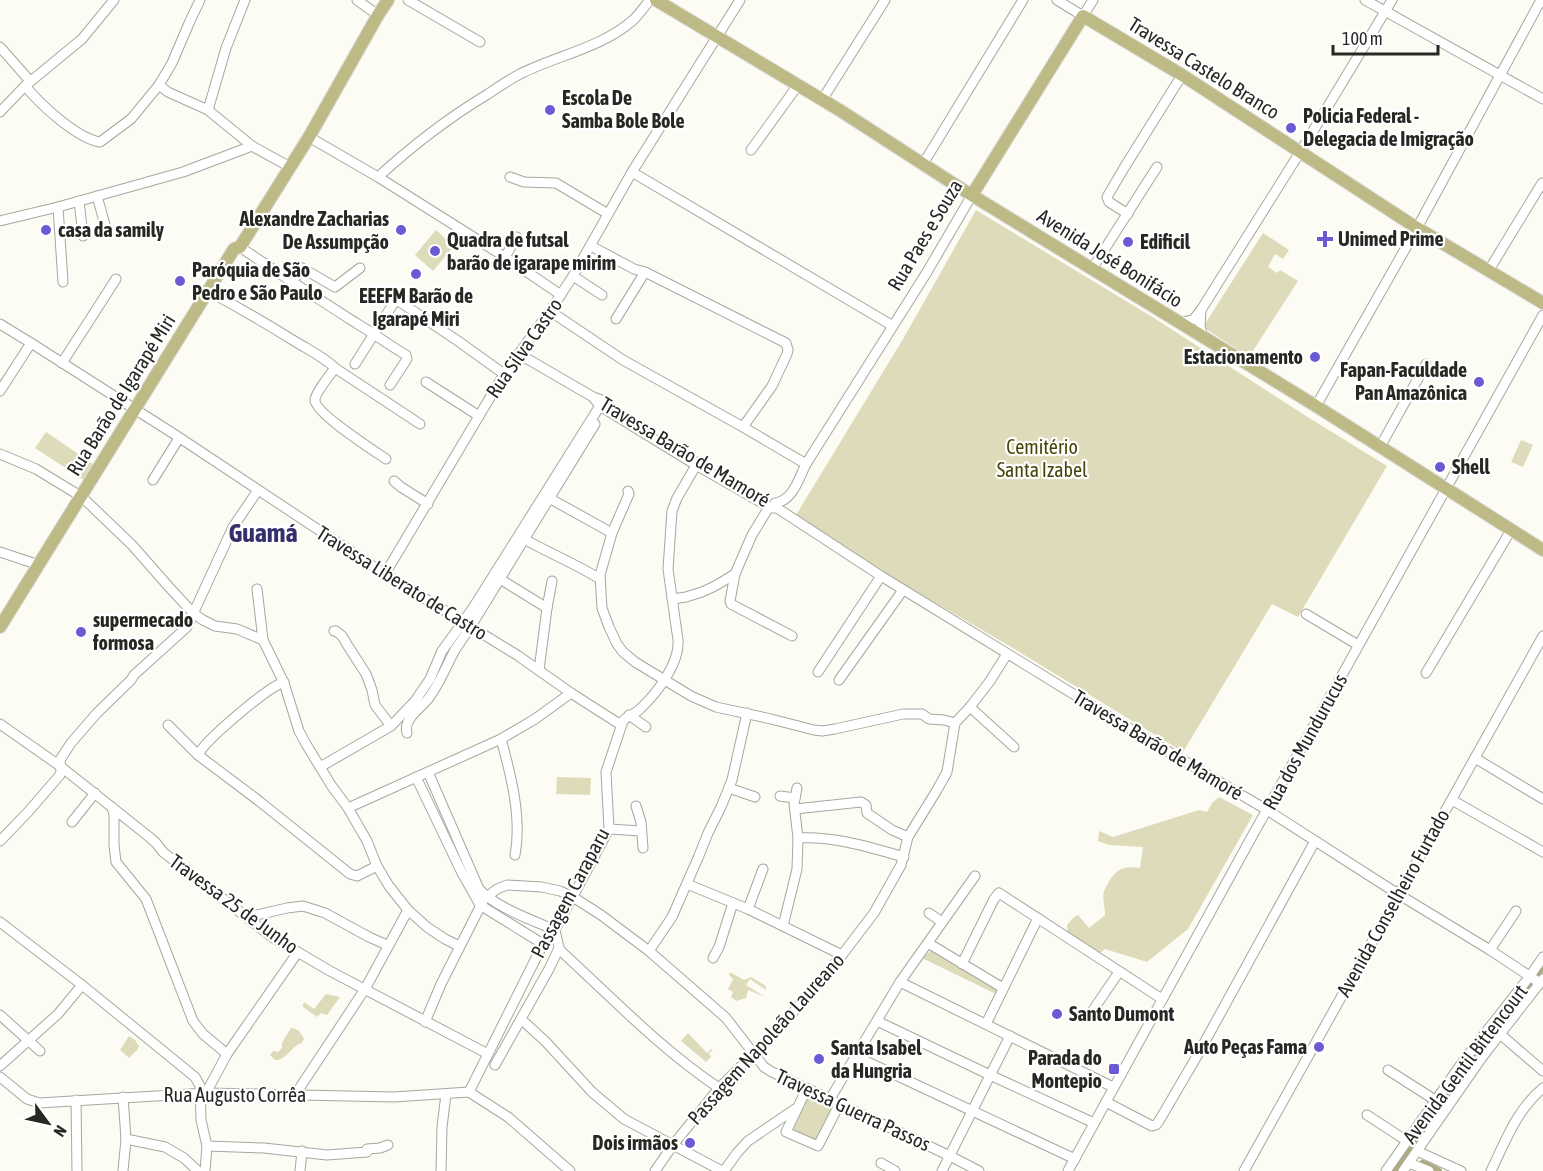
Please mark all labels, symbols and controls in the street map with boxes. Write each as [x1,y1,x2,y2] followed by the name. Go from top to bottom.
[1125,12,1284,123] street label: Travessa Castelo Branco
[1333,18,1438,56] scale bar
[1342,28,1383,49] text: 100 m
[562,86,684,132] place label: Escola De Samba Bole Bole
[543,103,557,117] marker: Escola De Samba Bole Bole
[1303,104,1474,150] place label: Policia Federal - Delegacia de Imigração
[1284,121,1298,135] marker: Policia Federal - Delegacia de Imigração
[883,175,967,294] street label: Rua Paes e Souza
[1033,204,1187,312] street label: Avenida José Bonifácio
[238,207,389,253] place label: Alexandre Zacharias De Assumpção
[58,218,165,241] place label: casa da samily
[39,223,53,237] marker: casa da samily
[394,223,408,237] marker: Alexandre Zacharias De Assumpção
[1338,227,1443,250] place label: Unimed Prime
[447,228,616,274] place label: Quadra de futsal barão de igarape mirim
[1140,230,1191,253] place label: Edificil
[1316,230,1334,248] marker: Unimed Prime
[1121,235,1135,249] marker: Edificil
[428,244,442,258] marker: Quadra de futsal barão de igarape mirim
[192,258,323,304] place label: Paróquia de São Pedro e São Paulo
[409,267,423,281] marker: EEEFM Barão de Igarapé Miri
[173,274,187,288] marker: Paróquia de São Pedro e São Paulo
[359,284,473,330] place label: EEEFM Barão de Igarapé Miri
[481,293,566,402] street label: Rua Silva Castro
[62,310,180,480] street label: Rua Barão de Igarapé Miri
[1184,345,1303,368] place label: Estacionamento
[1308,350,1322,364] marker: Estacionamento
[1340,358,1467,404] place label: Fapan-Faculdade Pan Amazônica
[1472,375,1486,389] marker: Fapan-Faculdade Pan Amazônica
[596,392,774,511] street label: Travessa Barão de Mamoré
[997,435,1088,481] park label: Cemitério Santa Izabel
[1452,455,1490,478] place label: Shell
[1433,460,1447,474] marker: Shell
[228,518,298,548] district label: Guamá
[313,521,492,644] street label: Travessa Liberato de Castro
[92,608,193,654] place label: supermecado formosa
[74,625,88,639] marker: supermecado formosa
[1258,670,1351,814] street label: Rua dos Mundurucus
[1069,685,1247,804] street label: Travessa Barão de Mamoré
[1331,805,1454,1001] street label: Avenida Conselheiro Furtado
[526,824,614,962] street label: Passagem Caraparu
[165,849,303,958] street label: Travessa 25 de Junho
[683,948,849,1129] street label: Passagem Napoleão Laureano
[1397,980,1532,1148] street label: Avenida Gentil Bittencourt
[1069,1002,1174,1025] place label: Santo Dumont
[1050,1007,1064,1021] marker: Santo Dumont
[1183,1035,1307,1058] place label: Auto Peças Fama
[831,1036,922,1082] place label: Santa Isabel da Hungria
[1312,1040,1326,1054] marker: Auto Peças Fama
[1028,1046,1102,1092] place label: Parada do Montepio
[812,1052,826,1066] marker: Santa Isabel da Hungria
[1107,1062,1121,1076] marker: Parada do Montepio
[772,1064,934,1155] street label: Travessa Guerra Passos
[164,1083,306,1106] street label: Rua Augusto Corrêa
[18,1093,78,1153] north arrow
[50,1122,71,1140] text: N
[592,1131,678,1154] place label: Dois irmãos
[683,1136,697,1150] marker: Dois irmãos

